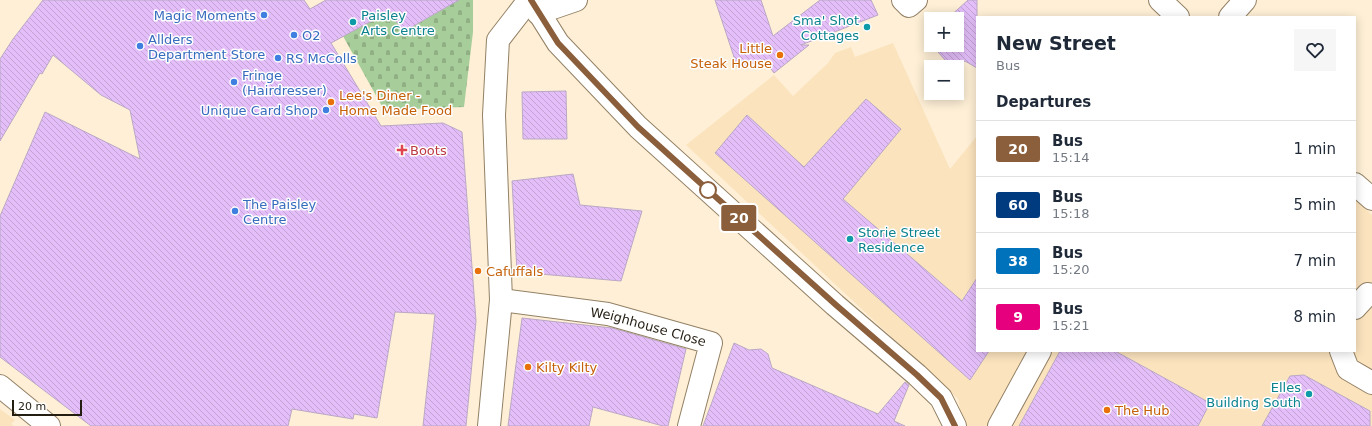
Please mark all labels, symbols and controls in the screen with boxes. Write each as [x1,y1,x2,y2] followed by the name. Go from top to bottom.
[154,8,256,23] place label: Magic Moments
[361,8,435,38] place label: Paisley Arts Centre
[259,10,269,20] marker: Magic Moments
[924,12,964,100] map controls
[924,12,964,52] button: +
[793,13,859,43] place label: Sma' Shot Cottages
[348,17,358,27] marker: Paisley Arts Centre
[862,22,872,32] marker: Sma' Shot Cottages
[302,28,321,43] place label: O2
[1294,29,1336,71] button: heart
[289,30,299,40] marker: O2
[148,32,265,62] place label: Allders Department Store
[996,32,1116,54] text: New Street
[135,41,145,51] marker: Allders Department Store
[690,41,772,71] place label: Little Steak House
[775,50,785,60] marker: Little Steak House
[286,51,357,66] place label: RS McColls
[273,53,283,63] marker: RS McColls
[996,58,1020,73] text: Bus
[924,60,964,100] button: −
[242,68,327,98] place label: Fringe (Hairdresser)
[229,77,239,87] marker: Fringe (Hairdresser)
[339,88,452,118] place label: Lee's Diner - Home Made Food
[996,93,1091,111] text: Departures
[326,97,336,107] marker: Lee's Diner - Home Made Food
[201,103,318,118] place label: Unique Card Shop
[321,105,331,115] marker: Unique Card Shop
[1052,132,1083,150] text: Bus
[1293,140,1336,158] text: 1 min
[1008,141,1028,157] text: 20
[410,143,447,158] place label: Boots
[397,145,407,155] marker: Boots
[1052,150,1089,165] text: 15:14
[699,181,717,199] unlabelled marker
[1052,188,1083,206] text: Bus
[1293,196,1336,214] text: 5 min
[242,197,317,227] place label: The Paisley Centre
[1008,197,1028,213] text: 60
[721,205,757,231] line badge: 20
[230,206,240,216] marker: The Paisley Centre
[1052,206,1089,221] text: 15:18
[729,210,749,226] text: 20
[858,225,940,255] place label: Storie Street Residence
[845,234,855,244] marker: Storie Street Residence
[1052,244,1083,262] text: Bus
[1293,252,1336,270] text: 7 min
[1008,253,1028,269] text: 38
[1052,262,1089,277] text: 15:20
[486,264,543,279] place label: Cafuffals
[473,266,483,276] marker: Cafuffals
[1052,300,1083,318] text: Bus
[590,304,708,349] street label: Weighhouse Close
[1293,308,1336,326] text: 8 min
[1013,309,1023,325] text: 9
[1052,318,1089,333] text: 15:21
[536,360,598,375] place label: Kilty Kilty
[523,362,533,372] marker: Kilty Kilty
[1206,380,1301,410] place label: Elles Building South
[1304,389,1314,399] marker: Elles Building South
[12,398,82,417] scale bar
[18,400,46,413] text: 20 m
[1114,403,1170,418] place label: The Hub
[1102,405,1112,415] marker: The Hub

